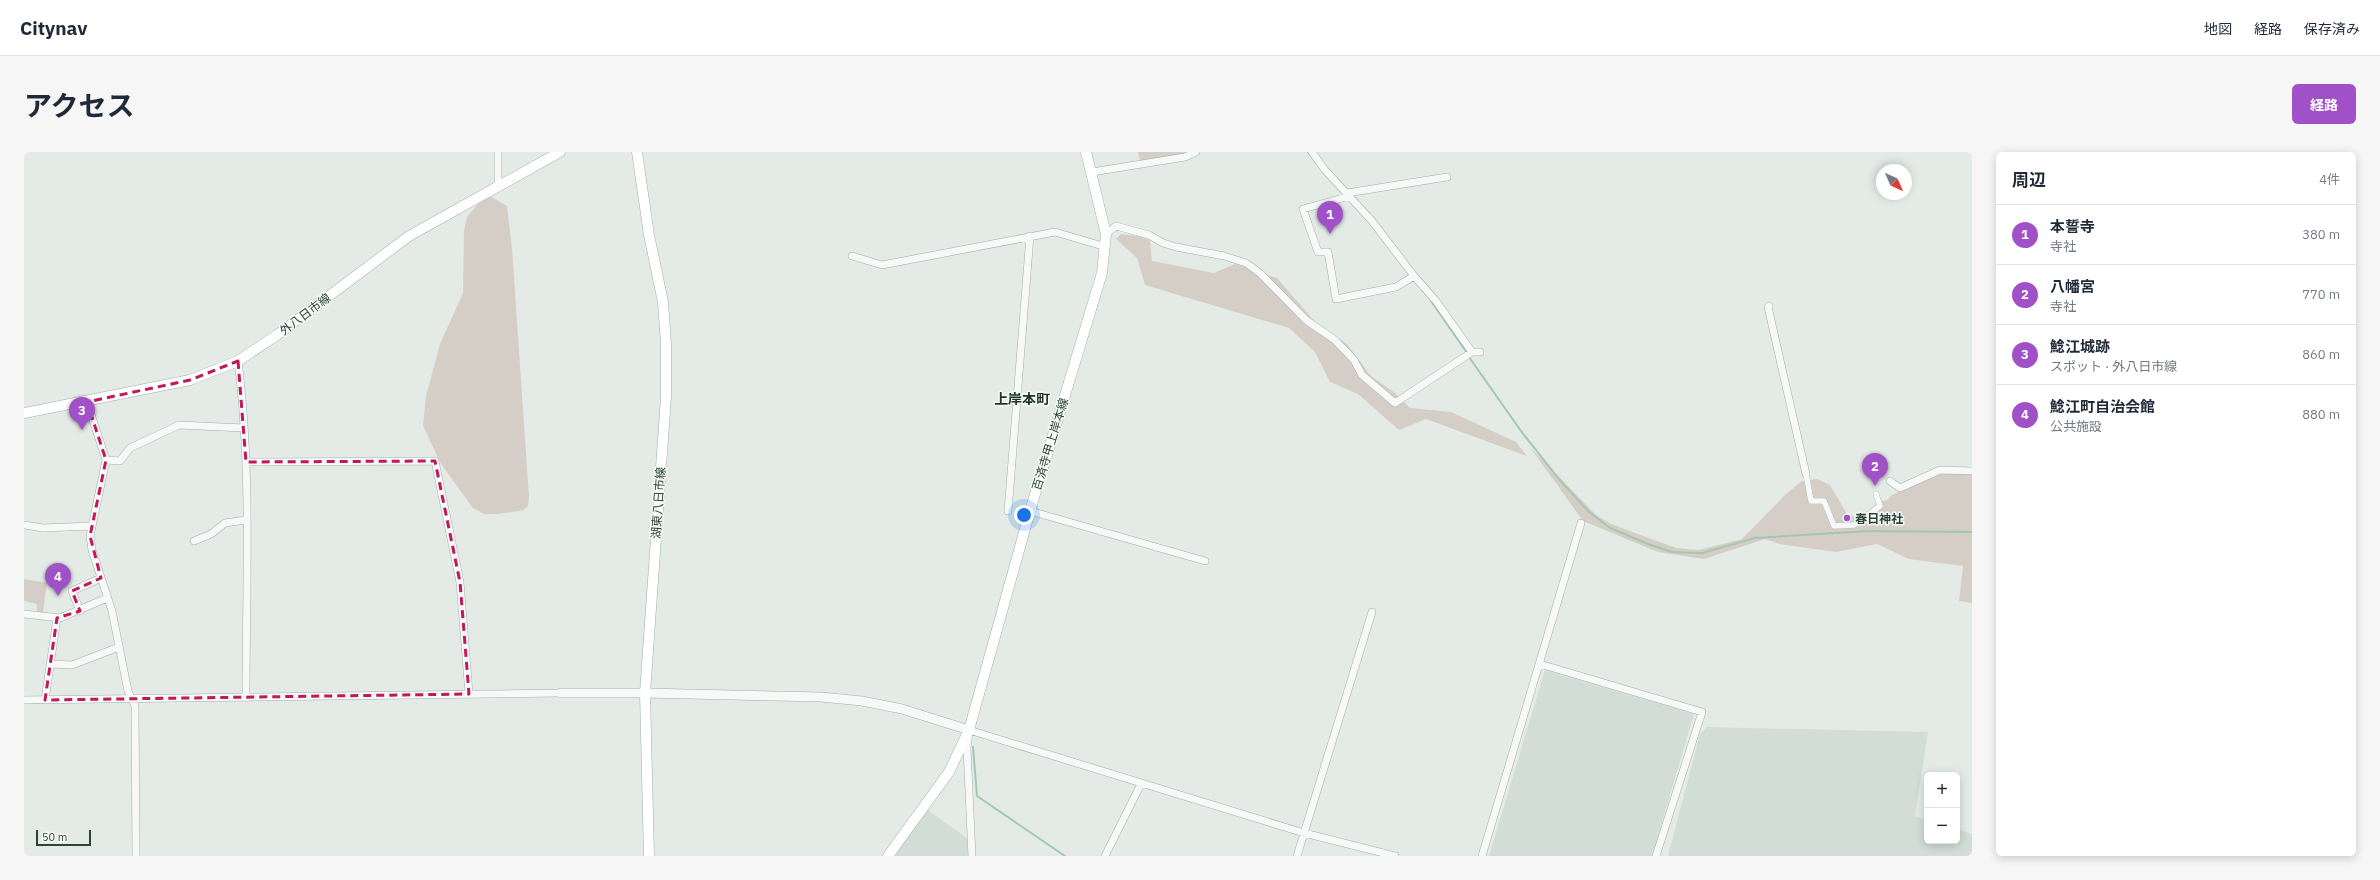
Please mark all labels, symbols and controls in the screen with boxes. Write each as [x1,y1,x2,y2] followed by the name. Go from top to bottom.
[20,16,87,40] text: Citynav
[2204,20,2232,38] text: 地図
[2254,20,2282,38] text: 経路
[2304,20,2360,38] text: 保存済み
[2292,84,2356,124] button: 経路
[24,87,135,124] text: アクセス
[1876,164,1912,200] north arrow
[2012,169,2046,191] text: 周辺
[2319,171,2340,188] text: 4件
[1317,201,1343,234] pin: 1
[2050,217,2095,236] text: 本誓寺
[2021,226,2029,243] text: 1
[2302,226,2340,243] text: 380 m
[2050,238,2076,255] text: 寺社
[2050,277,2095,296] text: 八幡宮
[2021,286,2029,303] text: 2
[2302,286,2340,303] text: 770 m
[277,290,333,338] street label: 外八日市線
[2050,298,2076,315] text: 寺社
[2050,337,2110,356] text: 鯰江城跡
[2021,346,2029,363] text: 3
[2302,346,2340,363] text: 860 m
[2050,358,2177,375] text: スポット · 外八日市線
[994,390,1050,408] district label: 上岸本町
[1029,396,1071,492] street label: 百済寺甲上岸本線
[69,397,95,430] pin: 3
[2050,397,2155,416] text: 鯰江町自治会館
[2021,406,2029,423] text: 4
[2302,406,2340,423] text: 880 m
[2050,418,2102,435] text: 公共施設
[1862,453,1888,486] pin: 2
[648,467,668,539] street label: 湖東八日市線
[1014,505,1034,525] your location
[1855,511,1903,526] place label: 春日神社
[1842,513,1852,523] marker: 春日神社
[45,563,71,596] pin: 4
[1924,772,1960,844] map controls
[1924,772,1960,808] button: +
[1924,808,1960,844] button: −
[36,828,91,847] scale bar
[42,830,67,844] text: 50 m

